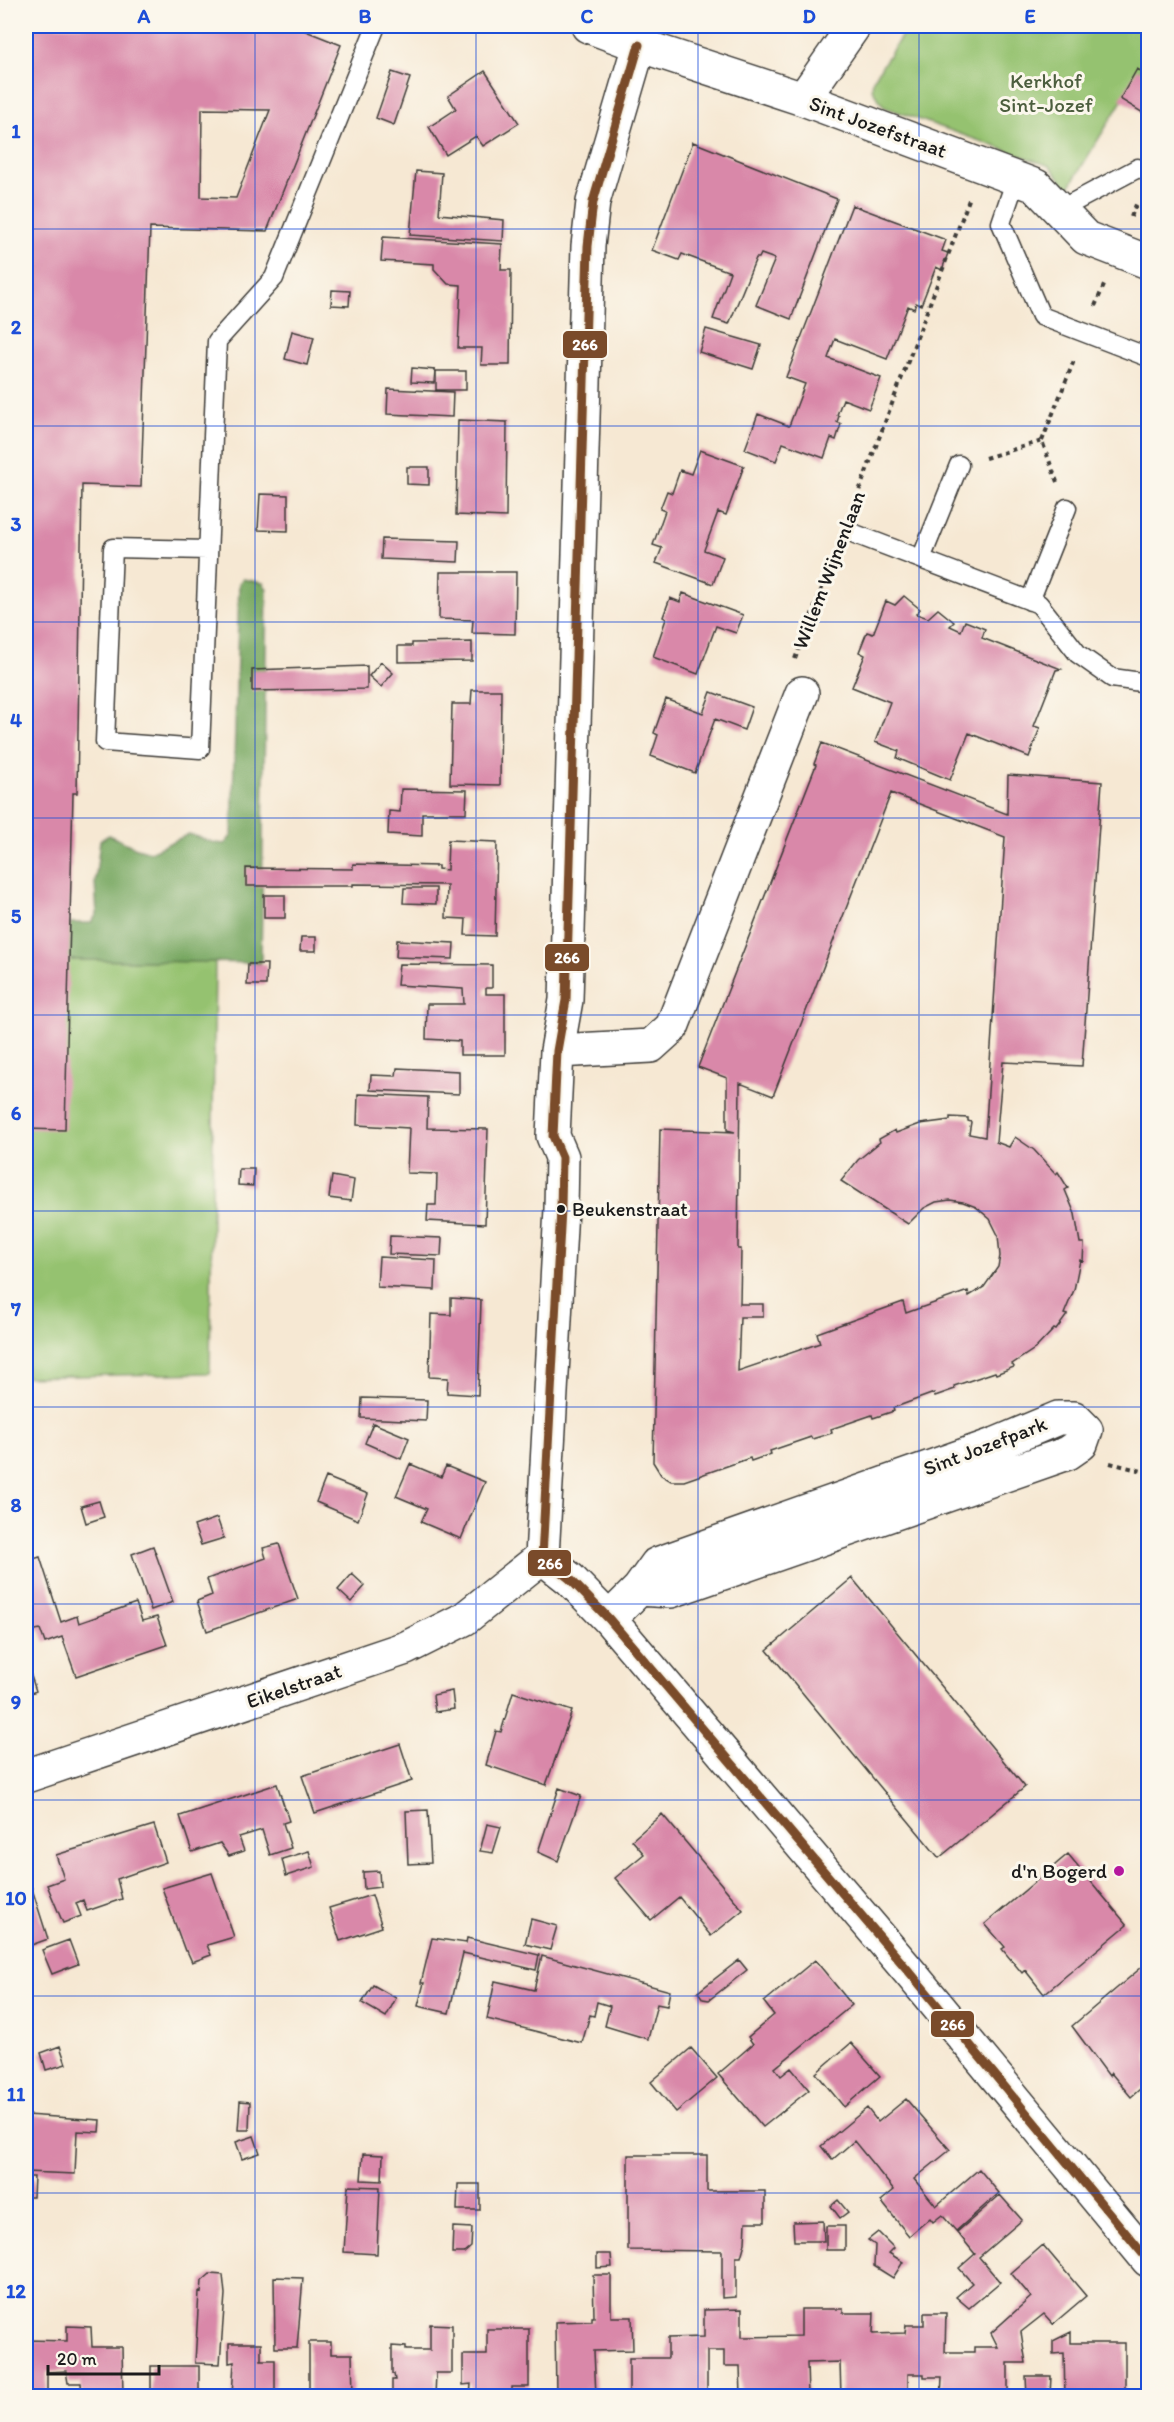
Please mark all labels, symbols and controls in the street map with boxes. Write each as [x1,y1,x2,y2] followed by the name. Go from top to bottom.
[137,4,151,28] text: A
[359,4,372,28] text: B
[581,4,594,28] text: C
[802,4,816,28] text: D
[1024,4,1036,28] text: E
[999,68,1093,117] park label: Kerkhof Sint-Jozef
[806,90,950,163] street label: Sint Jozefstraat
[11,119,21,143] text: 1
[11,315,22,339] text: 2
[562,330,608,359] line badge: 266
[572,335,598,354] text: 266
[787,487,870,653] street label: Willem Wijnenlaan
[11,512,22,536] text: 3
[10,708,22,732] text: 4
[11,904,22,928] text: 5
[544,943,590,972] line badge: 266
[554,948,580,967] text: 266
[11,1101,22,1125] text: 6
[572,1197,688,1221] place label: Beukenstraat
[555,1203,567,1215] marker: Beukenstraat
[10,1297,21,1321] text: 7
[920,1410,1050,1481] street label: Sint Jozefpark
[11,1493,22,1517] text: 8
[527,1549,572,1577] line badge: 266
[537,1554,563,1573] text: 266
[243,1658,345,1713] street label: Eikelstraat
[11,1690,21,1714] text: 9
[1011,1858,1107,1883] place label: d'n Bogerd
[1112,1864,1126,1878] marker: d'n Bogerd
[5,1886,27,1910] text: 10
[930,2010,975,2038] line badge: 266
[940,2015,966,2034] text: 266
[7,2082,26,2106] text: 11
[6,2279,26,2303] text: 12
[48,2338,159,2376] scale bar
[57,2348,97,2370] text: 20 m

